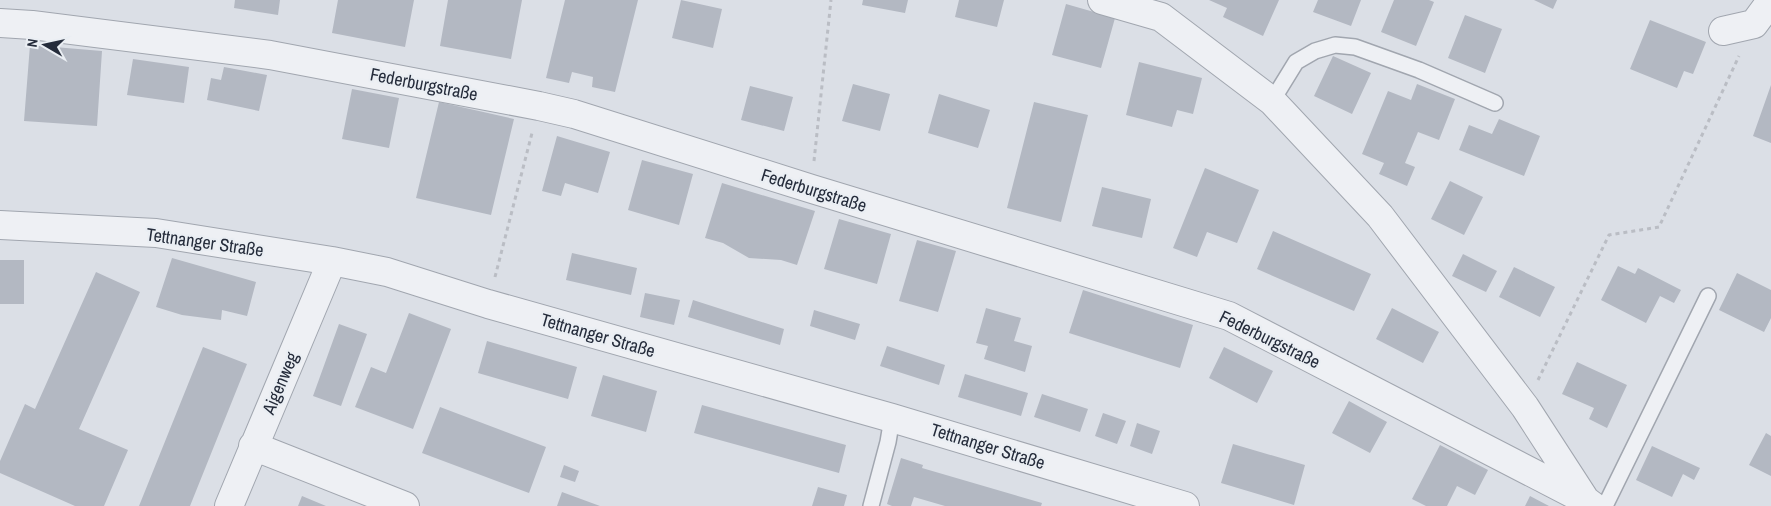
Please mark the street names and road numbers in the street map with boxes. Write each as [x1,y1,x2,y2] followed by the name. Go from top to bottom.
[368,61,480,107] street label: Federburgstraße
[758,162,870,218] street label: Federburgstraße
[145,221,265,263] street label: Tettnanger Straße
[1215,304,1325,374] street label: Federburgstraße
[538,307,658,363] street label: Tettnanger Straße
[255,347,305,419] street label: Aigenweg
[928,417,1048,475] street label: Tettnanger Straße

